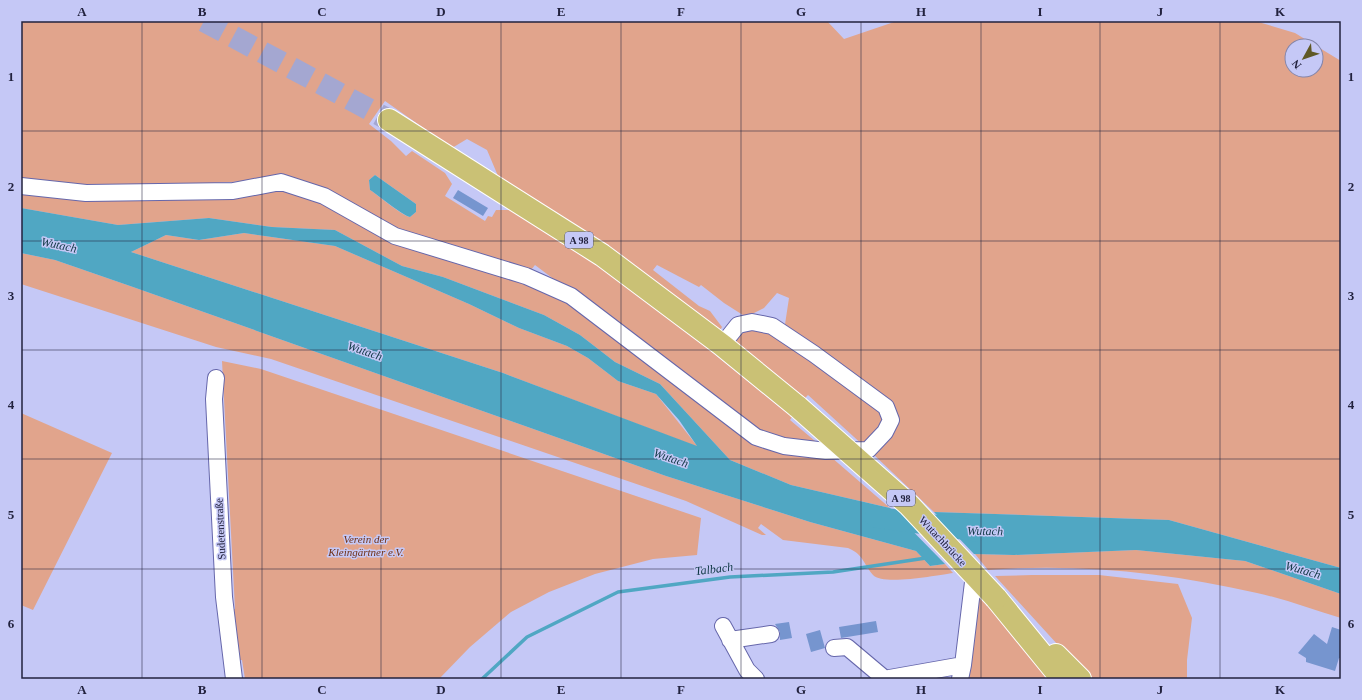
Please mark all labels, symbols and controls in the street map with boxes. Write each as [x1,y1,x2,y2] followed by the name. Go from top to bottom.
[77,4,87,19] text: A
[198,4,207,19] text: B
[317,4,327,19] text: C
[436,4,446,19] text: D
[557,4,565,19] text: E
[677,4,685,19] text: F
[796,4,806,19] text: G
[916,4,926,19] text: H
[1037,4,1043,19] text: I
[1157,4,1164,19] text: J
[1275,4,1286,19] text: K
[1284,38,1324,78] north arrow
[1289,57,1303,71] text: N
[8,69,14,84] text: 1
[1348,69,1354,84] text: 1
[8,179,14,194] text: 2
[1348,179,1354,194] text: 2
[565,232,593,248] road number: A 98
[40,234,78,256] water label: Wutach
[8,288,15,303] text: 3
[1348,288,1355,303] text: 3
[346,339,384,363] water label: Wutach
[8,397,15,412] text: 4
[1348,397,1355,412] text: 4
[652,446,690,470] water label: Wutach
[887,490,915,506] road number: A 98
[212,498,228,560] street label: Sudetenstraße
[8,507,15,522] text: 5
[1348,507,1355,522] text: 5
[917,514,969,568] street label: Wutachbrücke
[967,524,1003,538] water label: Wutach
[327,533,404,558] park label: Verein der Kleingärtner e.V.
[1284,558,1322,582] water label: Wutach
[694,560,734,578] water label: Talbach
[8,616,15,631] text: 6
[1348,616,1355,631] text: 6
[77,682,87,697] text: A
[198,682,207,697] text: B
[317,682,327,697] text: C
[436,682,446,697] text: D
[557,682,565,697] text: E
[677,682,685,697] text: F
[796,682,806,697] text: G
[916,682,926,697] text: H
[1037,682,1043,697] text: I
[1157,682,1164,697] text: J
[1275,682,1286,697] text: K

